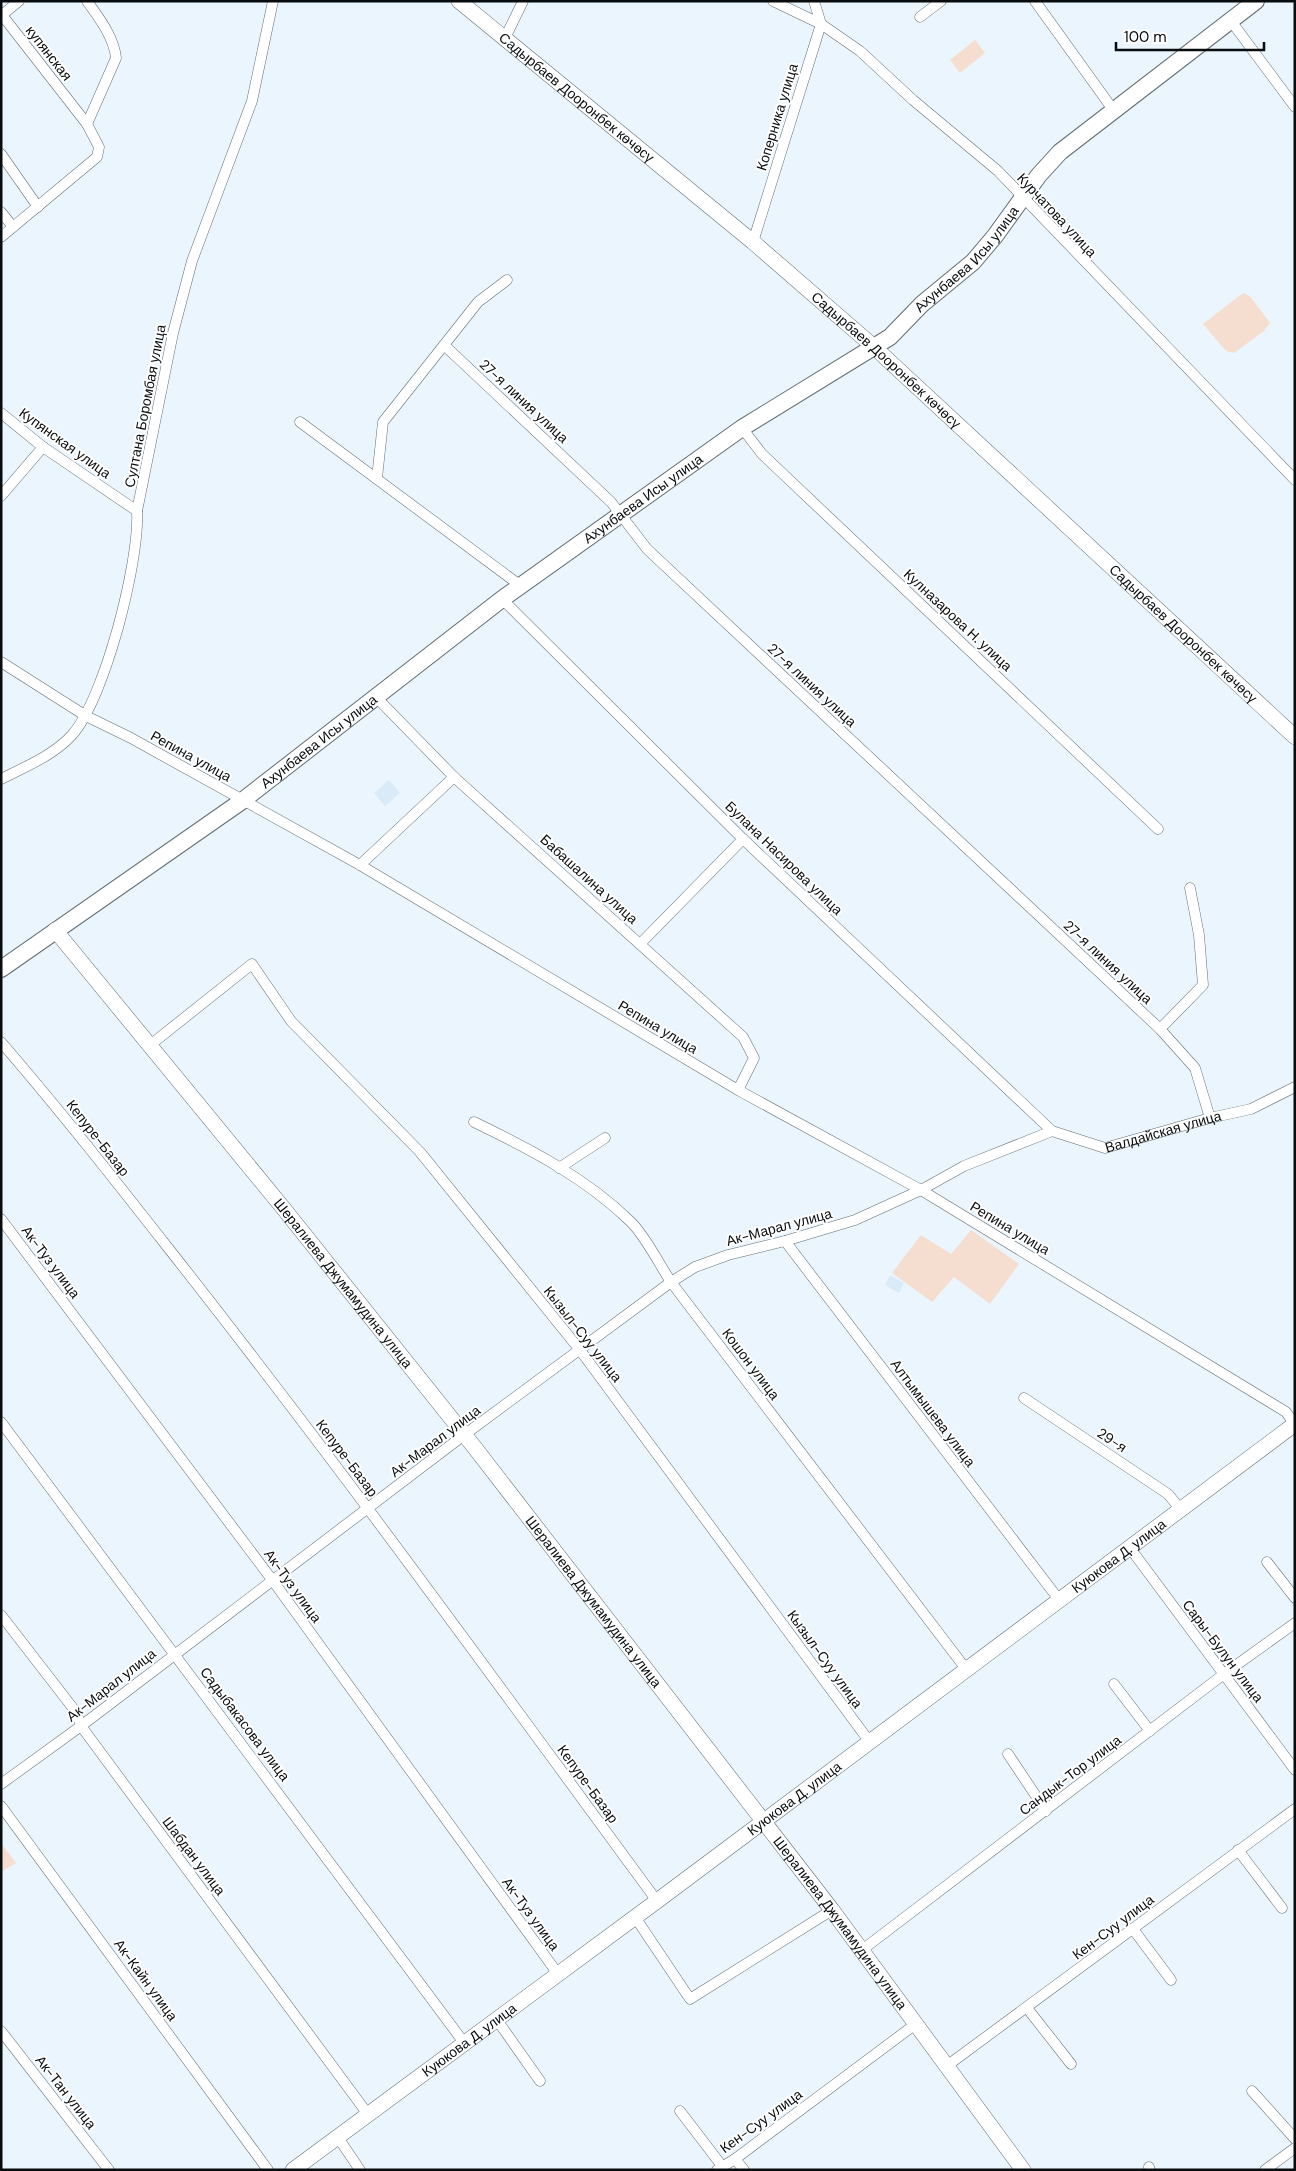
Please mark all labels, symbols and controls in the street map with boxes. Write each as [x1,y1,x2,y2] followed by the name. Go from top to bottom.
[1116,20,1264,52] scale bar
[22,22,76,84] street label: купянская
[1124,27,1167,47] text: 100 m
[495,28,658,166] street label: Садырбаев Дооронбек көчөсү
[752,61,802,173] street label: Коперника улица
[1013,169,1101,261] street label: Курчатова улица
[910,202,1023,316] street label: Ахунбаева Исы улица
[808,288,965,432] street label: Садырбаев Дооронбек көчөсү
[120,323,170,489] street label: Султана Боромбая улица
[476,355,572,447] street label: 27-я линия улица
[16,404,115,482] street label: Купянская улица
[580,450,706,547] street label: Ахунбаева Исы улица
[1105,560,1261,707] street label: Садырбаев Дооронбек көчөсү
[900,565,1016,675] street label: Кулназарова Н. улица
[764,639,860,731] street label: 27-я линия улица
[257,690,381,792] street label: Ахунбаева Исы улица
[147,726,235,786] street label: Репина улица
[722,797,847,919] street label: Булана Насирова улица
[536,830,642,928] street label: Бабашалина улица
[1060,916,1156,1008] street label: 27-я линия улица
[615,996,701,1058] street label: Репина улица
[62,1096,134,1180] street label: Кепуре-Базар
[1103,1107,1223,1157] street label: Валдайская улица
[270,1195,417,1372] street label: Шералиева Джумамудина улица
[967,1197,1053,1259] street label: Репина улица
[724,1204,834,1250] street label: Ак-Марал улица
[18,1222,84,1302] street label: Ак-Туз улица
[540,1282,626,1386] street label: Кызыл-Суу улица
[718,1325,784,1403] street label: Кошон улица
[887,1356,979,1470] street label: Алтымышева улица
[386,1401,484,1481] street label: Ак-Марал улица
[312,1416,382,1500] street label: Кепуре-Базар
[1094,1424,1130,1456] street label: 29-я
[522,1512,666,1691] street label: Шералиева Джумамудина улица
[1068,1515,1169,1597] street label: Куюкова Д. улица
[260,1546,326,1626] street label: Ак-Туз улица
[1178,1596,1268,1706] street label: Сары-Булун улица
[783,1606,867,1712] street label: Кызыл-Суу улица
[63,1644,159,1726] street label: Ак-Марал улица
[196,1663,294,1785] street label: Садыбакасова улица
[1015,1731,1125,1819] street label: Сандык-Тор улица
[554,1741,623,1827] street label: Кепуре-Базар
[744,1757,845,1839] street label: Куюкова Д. улица
[159,1813,230,1899] street label: Шабдан улица
[769,1833,911,2013] street label: Шералиева Джумамудина улица
[498,1874,564,1954] street label: Ак-Туз улица
[1069,1890,1158,1964] street label: Кен-Суу улица
[110,1936,182,2025] street label: Ак-Кайн улица
[418,1999,520,2081] street label: Куюкова Д. улица
[32,2052,101,2133] street label: Ак-Тан улица
[716,2085,806,2157] street label: Кен-Суу улица

